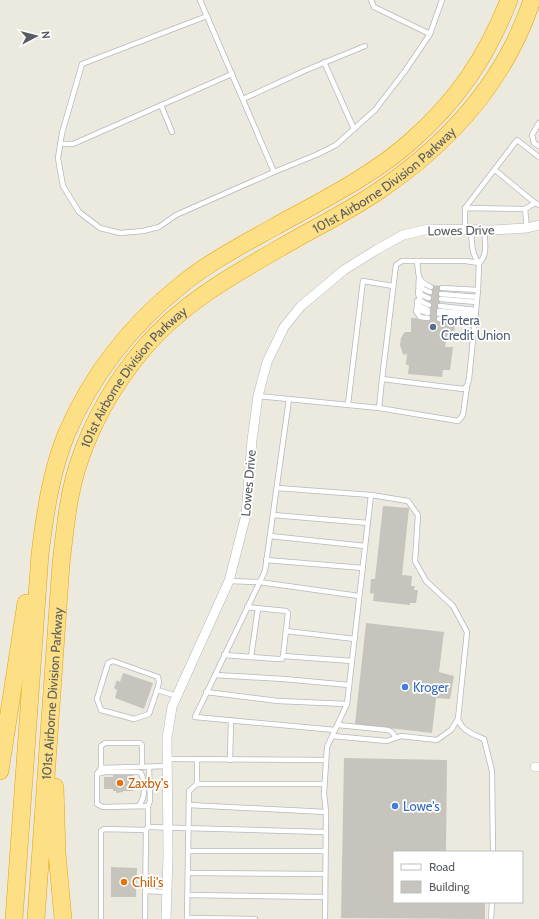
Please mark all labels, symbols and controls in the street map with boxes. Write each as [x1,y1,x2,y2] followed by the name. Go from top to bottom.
[16,16,56,56] north arrow
[39,30,53,39] text: N
[309,123,459,236] street label: 101st Airborne Division Parkway
[427,221,495,239] street label: Lowes Drive
[77,302,190,450] street label: 101st Airborne Division Parkway
[441,312,510,343] place label: Fortera Credit Union
[428,322,438,332] marker: Fortera Credit Union
[237,449,259,517] street label: Lowes Drive
[38,606,66,780] street label: 101st Airborne Division Parkway
[413,679,450,695] place label: Kroger
[400,682,410,692] marker: Kroger
[128,775,169,791] place label: Zaxby's
[115,778,125,788] marker: Zaxby's
[403,798,440,814] place label: Lowe's
[390,801,400,811] marker: Lowe's
[393,851,523,903] legend
[429,859,455,874] text: Road
[132,874,164,890] place label: Chili's
[119,877,129,887] marker: Chili's
[429,879,471,894] text: Building

